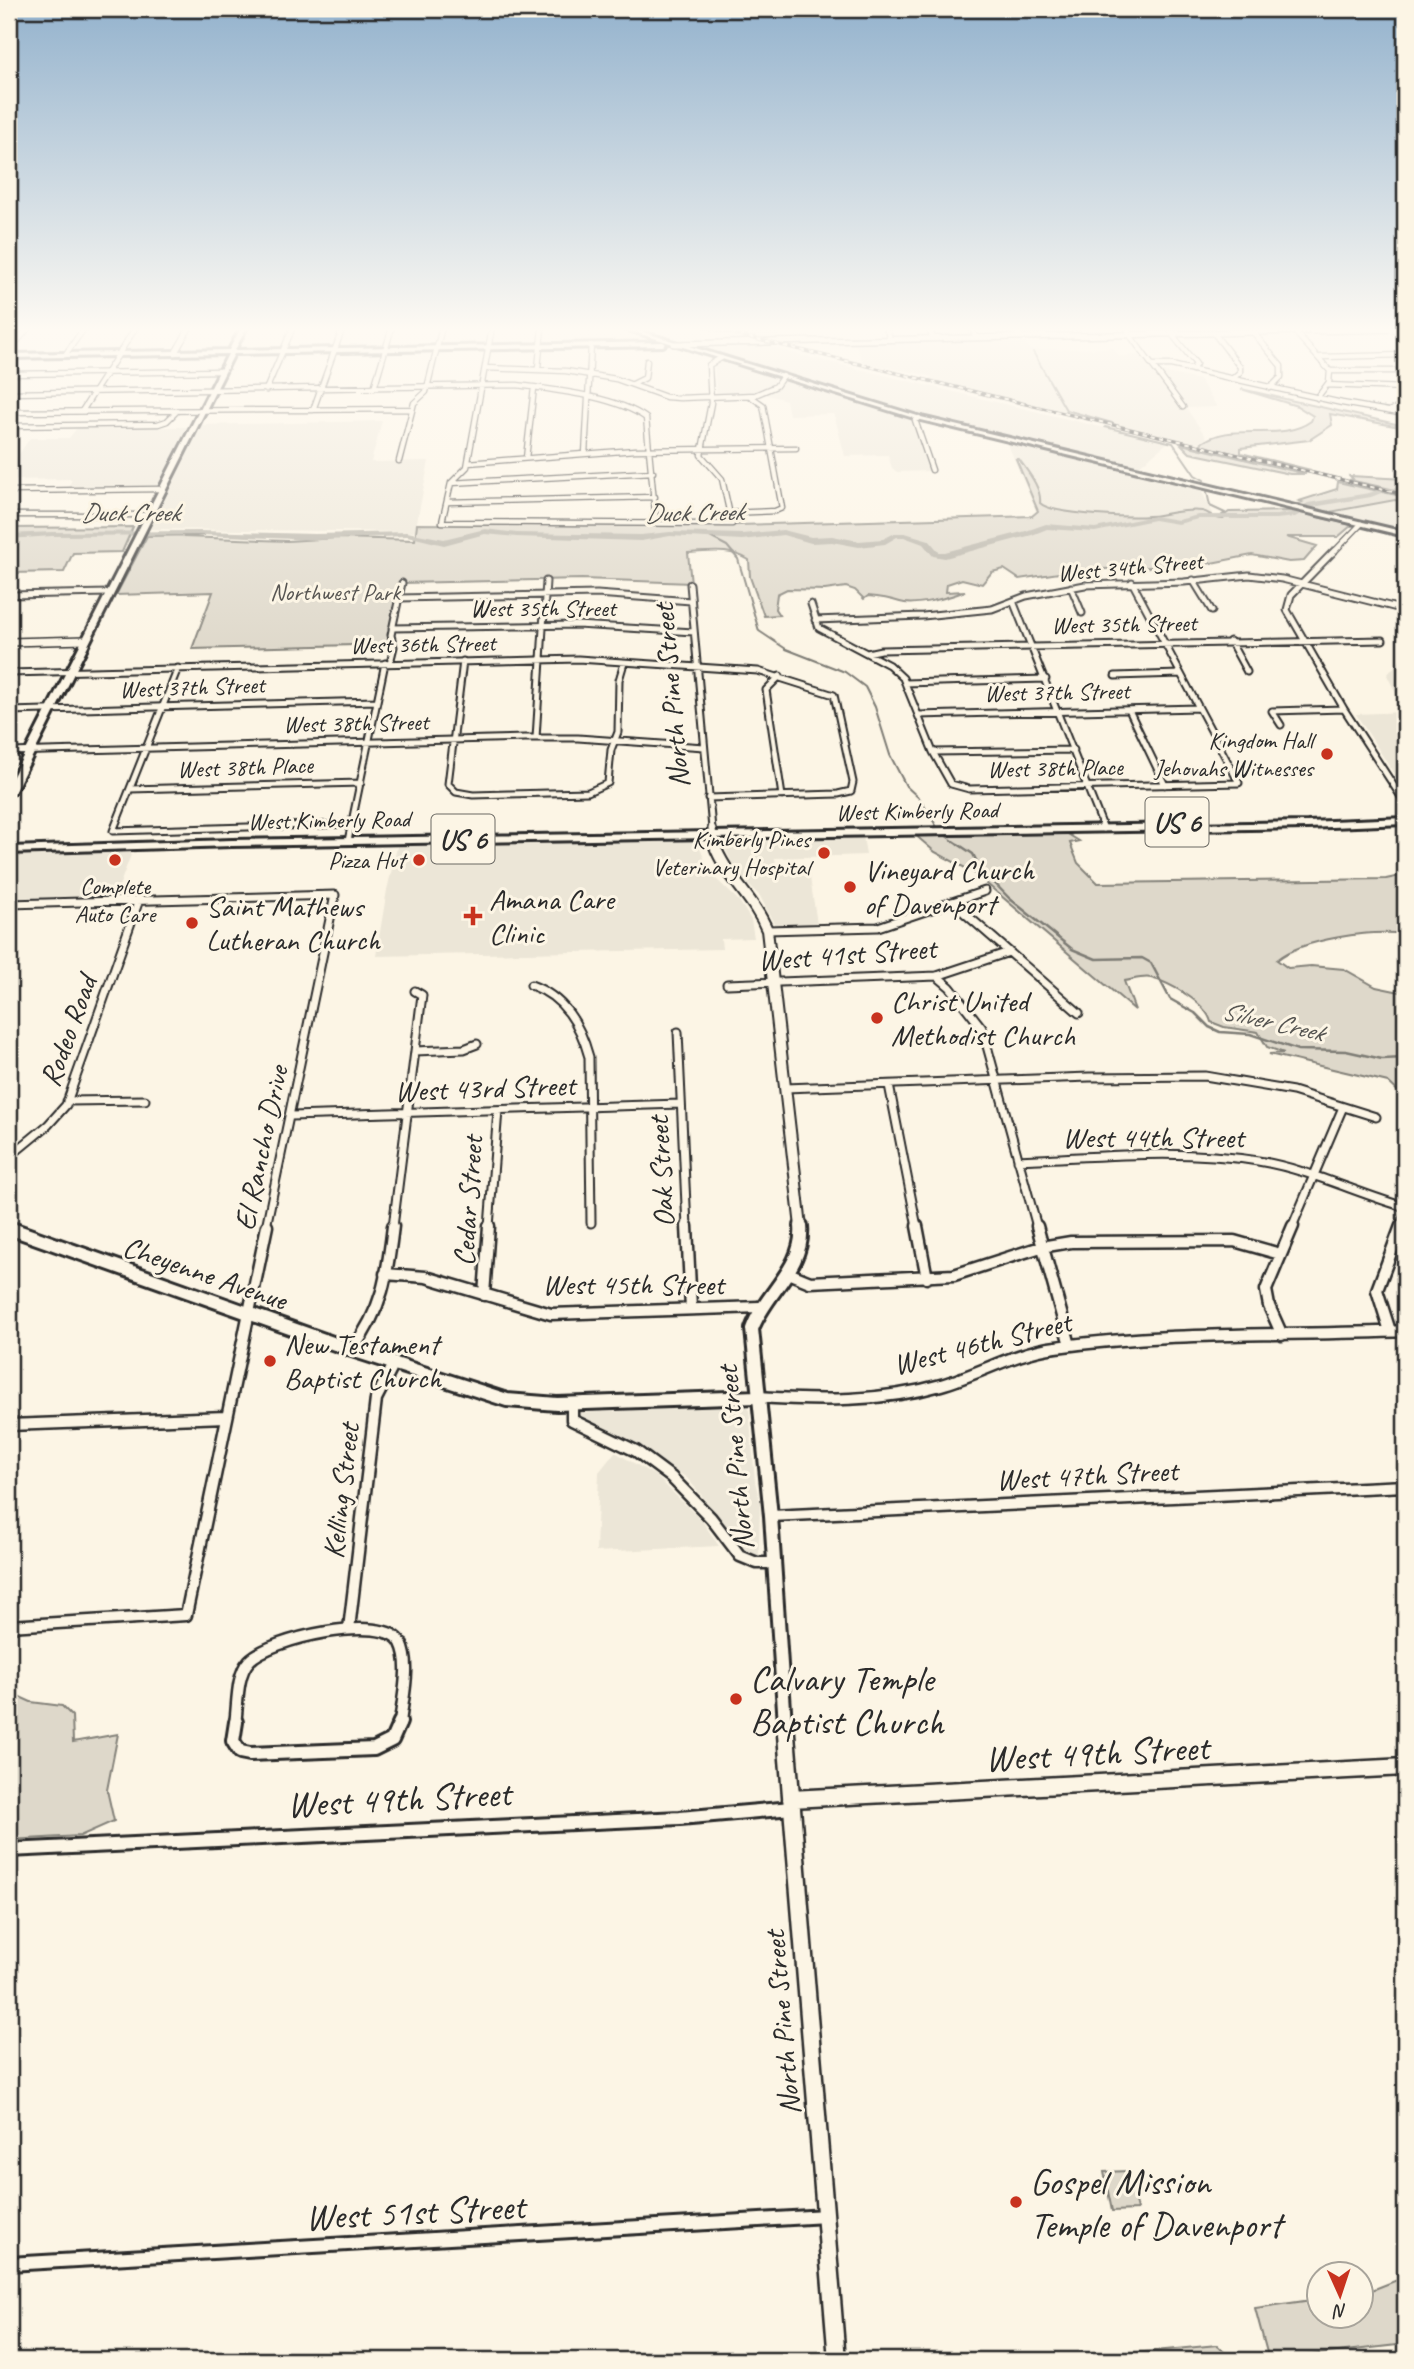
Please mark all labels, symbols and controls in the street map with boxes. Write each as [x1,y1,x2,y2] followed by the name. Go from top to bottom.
[645,495,748,530] water label: Duck Creek
[81,496,183,529] water label: Duck Creek
[1056,546,1206,588] street label: West 34th Street
[270,577,402,607] park label: Northwest Park
[470,593,618,623] street label: West 35th Street
[644,599,698,790] street label: North Pine Street
[1051,608,1199,640] street label: West 35th Street
[350,628,498,660] street label: West 36th Street
[119,669,267,705] street label: West 37th Street
[984,676,1132,708] street label: West 37th Street
[283,707,431,739] street label: West 38th Street
[1153,725,1317,783] place label: Kingdom Hall Jehovahs Witnesses
[1319,746,1335,762] marker: Kingdom Hall Jehovahs Witnesses
[177,750,315,784] street label: West 38th Place
[987,752,1125,784] street label: West 38th Place
[836,795,1002,827] street label: West Kimberly Road
[1146,798,1208,846] road number: US 6
[248,804,414,836] street label: West Kimberly Road
[432,814,494,864] road number: US 6
[652,824,814,882] place label: Kimberly Pines Veterinary Hospital
[328,845,408,875] place label: Pizza Hut
[816,845,832,861] marker: Kimberly Pines Veterinary Hospital
[864,851,1035,923] place label: Vineyard Church of Davenport
[107,852,123,868] marker: Complete Auto Care
[411,852,427,868] marker: Pizza Hut
[75,871,157,929] place label: Complete Auto Care
[842,879,858,895] marker: Vineyard Church of Davenport
[489,880,616,952] place label: Amana Care Clinic
[206,887,381,959] place label: Saint Mathews Lutheran Church
[463,906,483,926] marker: Amana Care Clinic
[184,915,200,931] marker: Saint Mathews Lutheran Church
[757,929,940,979] street label: West 41st Street
[30,966,107,1092] street label: Rodeo Road
[891,982,1076,1054] place label: Christ United Methodist Church
[1219,994,1331,1050] water label: Silver Creek
[869,1010,885,1026] marker: Christ United Methodist Church
[225,1060,297,1234] street label: El Rancho Drive
[394,1066,579,1110] street label: West 43rd Street
[639,1113,683,1228] street label: Oak Street
[1062,1118,1247,1156] street label: West 44th Street
[444,1132,492,1267] street label: Cedar Street
[118,1227,294,1320] street label: Cheyenne Avenue
[542,1265,727,1303] street label: West 45th Street
[889,1302,1078,1383] street label: West 46th Street
[284,1325,443,1397] place label: New Testament Baptist Church
[262,1353,278,1369] marker: New Testament Baptist Church
[708,1361,762,1552] street label: North Pine Street
[314,1418,368,1561] street label: Kelling Street
[995,1451,1182,1499] street label: West 47th Street
[750,1655,946,1745] place label: Calvary Temple Baptist Church
[728,1691,744,1707] marker: Calvary Temple Baptist Church
[984,1723,1214,1782] street label: West 49th Street
[286,1769,516,1828] street label: West 49th Street
[755,1926,809,2117] street label: North Pine Street
[1030,2158,1286,2248] place label: Gospel Mission Temple of Davenport
[304,2182,530,2241] street label: West 51st Street
[1008,2194,1024,2210] marker: Gospel Mission Temple of Davenport
[1306,2260,1376,2330] north arrow
[1331,2299,1347,2323] text: N

